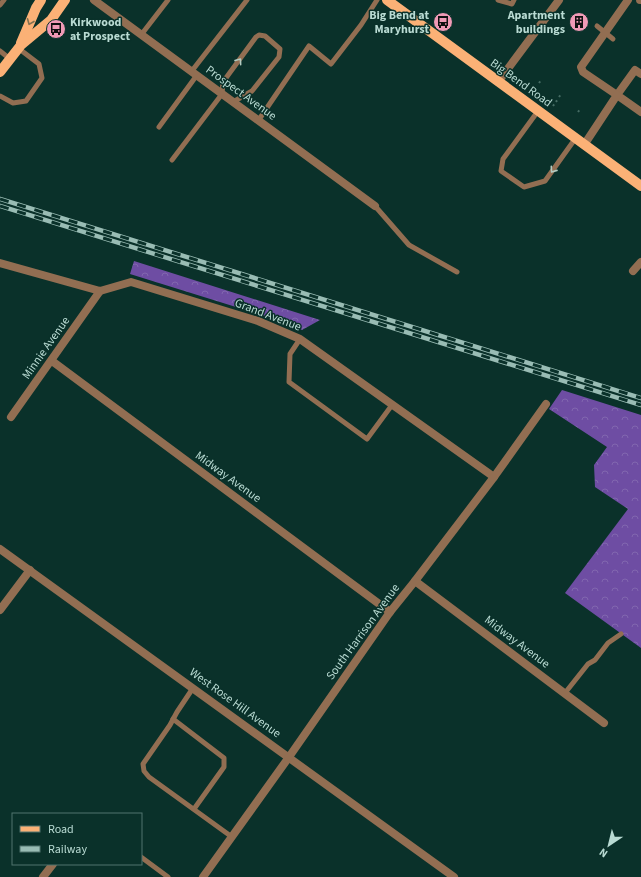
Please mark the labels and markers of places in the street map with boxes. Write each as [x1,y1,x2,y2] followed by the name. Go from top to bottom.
[369,7,429,38] place label: Big Bend at Maryhurst
[507,7,565,38] place label: Apartment buildings
[432,11,454,33] bus stop icon: Big Bend at Maryhurst
[568,11,590,33] building icon: Apartment buildings
[70,14,130,45] place label: Kirkwood at Prospect
[45,18,67,40] bus stop icon: Kirkwood at Prospect

